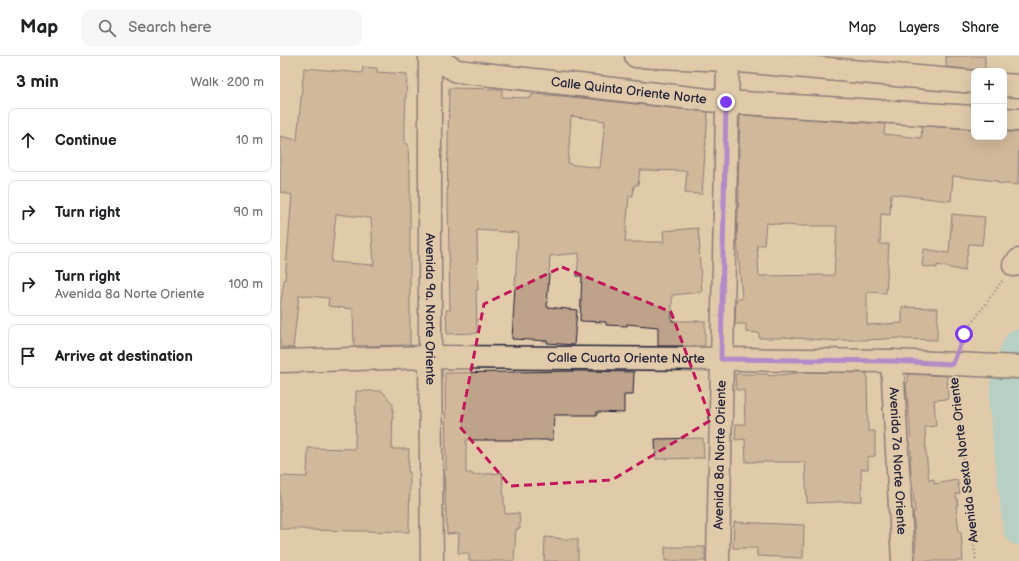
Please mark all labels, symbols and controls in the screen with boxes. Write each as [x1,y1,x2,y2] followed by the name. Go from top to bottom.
[82,10,362,46] search box
[20,16,58,39] text: Map
[96,17,118,39] icon: search
[128,18,211,37] text: Search here
[848,19,876,36] text: Map
[898,19,940,36] text: Layers
[962,19,999,36] text: Share
[971,68,1007,140] map controls
[971,68,1007,104] button: +
[16,72,59,92] text: 3 min
[191,74,264,90] text: Walk · 200 m
[550,74,708,108] street label: Calle Quinta Oriente Norte
[717,93,735,111] route end
[971,104,1007,140] button: −
[17,129,39,151] icon: ahead
[55,131,117,150] text: Continue
[236,132,263,148] text: 10 m
[17,201,39,223] icon: right
[55,203,120,222] text: Turn right
[234,204,263,220] text: 90 m
[422,233,438,385] street label: Avenida 9a. Norte Oriente
[55,267,120,286] text: Turn right
[17,273,39,295] icon: right
[228,276,263,292] text: 100 m
[55,286,204,302] text: Avenida 8a Norte Oriente
[955,325,973,343] route start
[17,345,39,367] icon: arrive
[55,347,193,366] text: Arrive at destination
[547,350,705,367] street label: Calle Cuarta Oriente Norte
[946,376,982,544] street label: Avenida Sexta Norte Oriente
[711,380,730,530] street label: Avenida 8a Norte Oriente
[885,387,910,535] street label: Avenida 7a Norte Oriente

